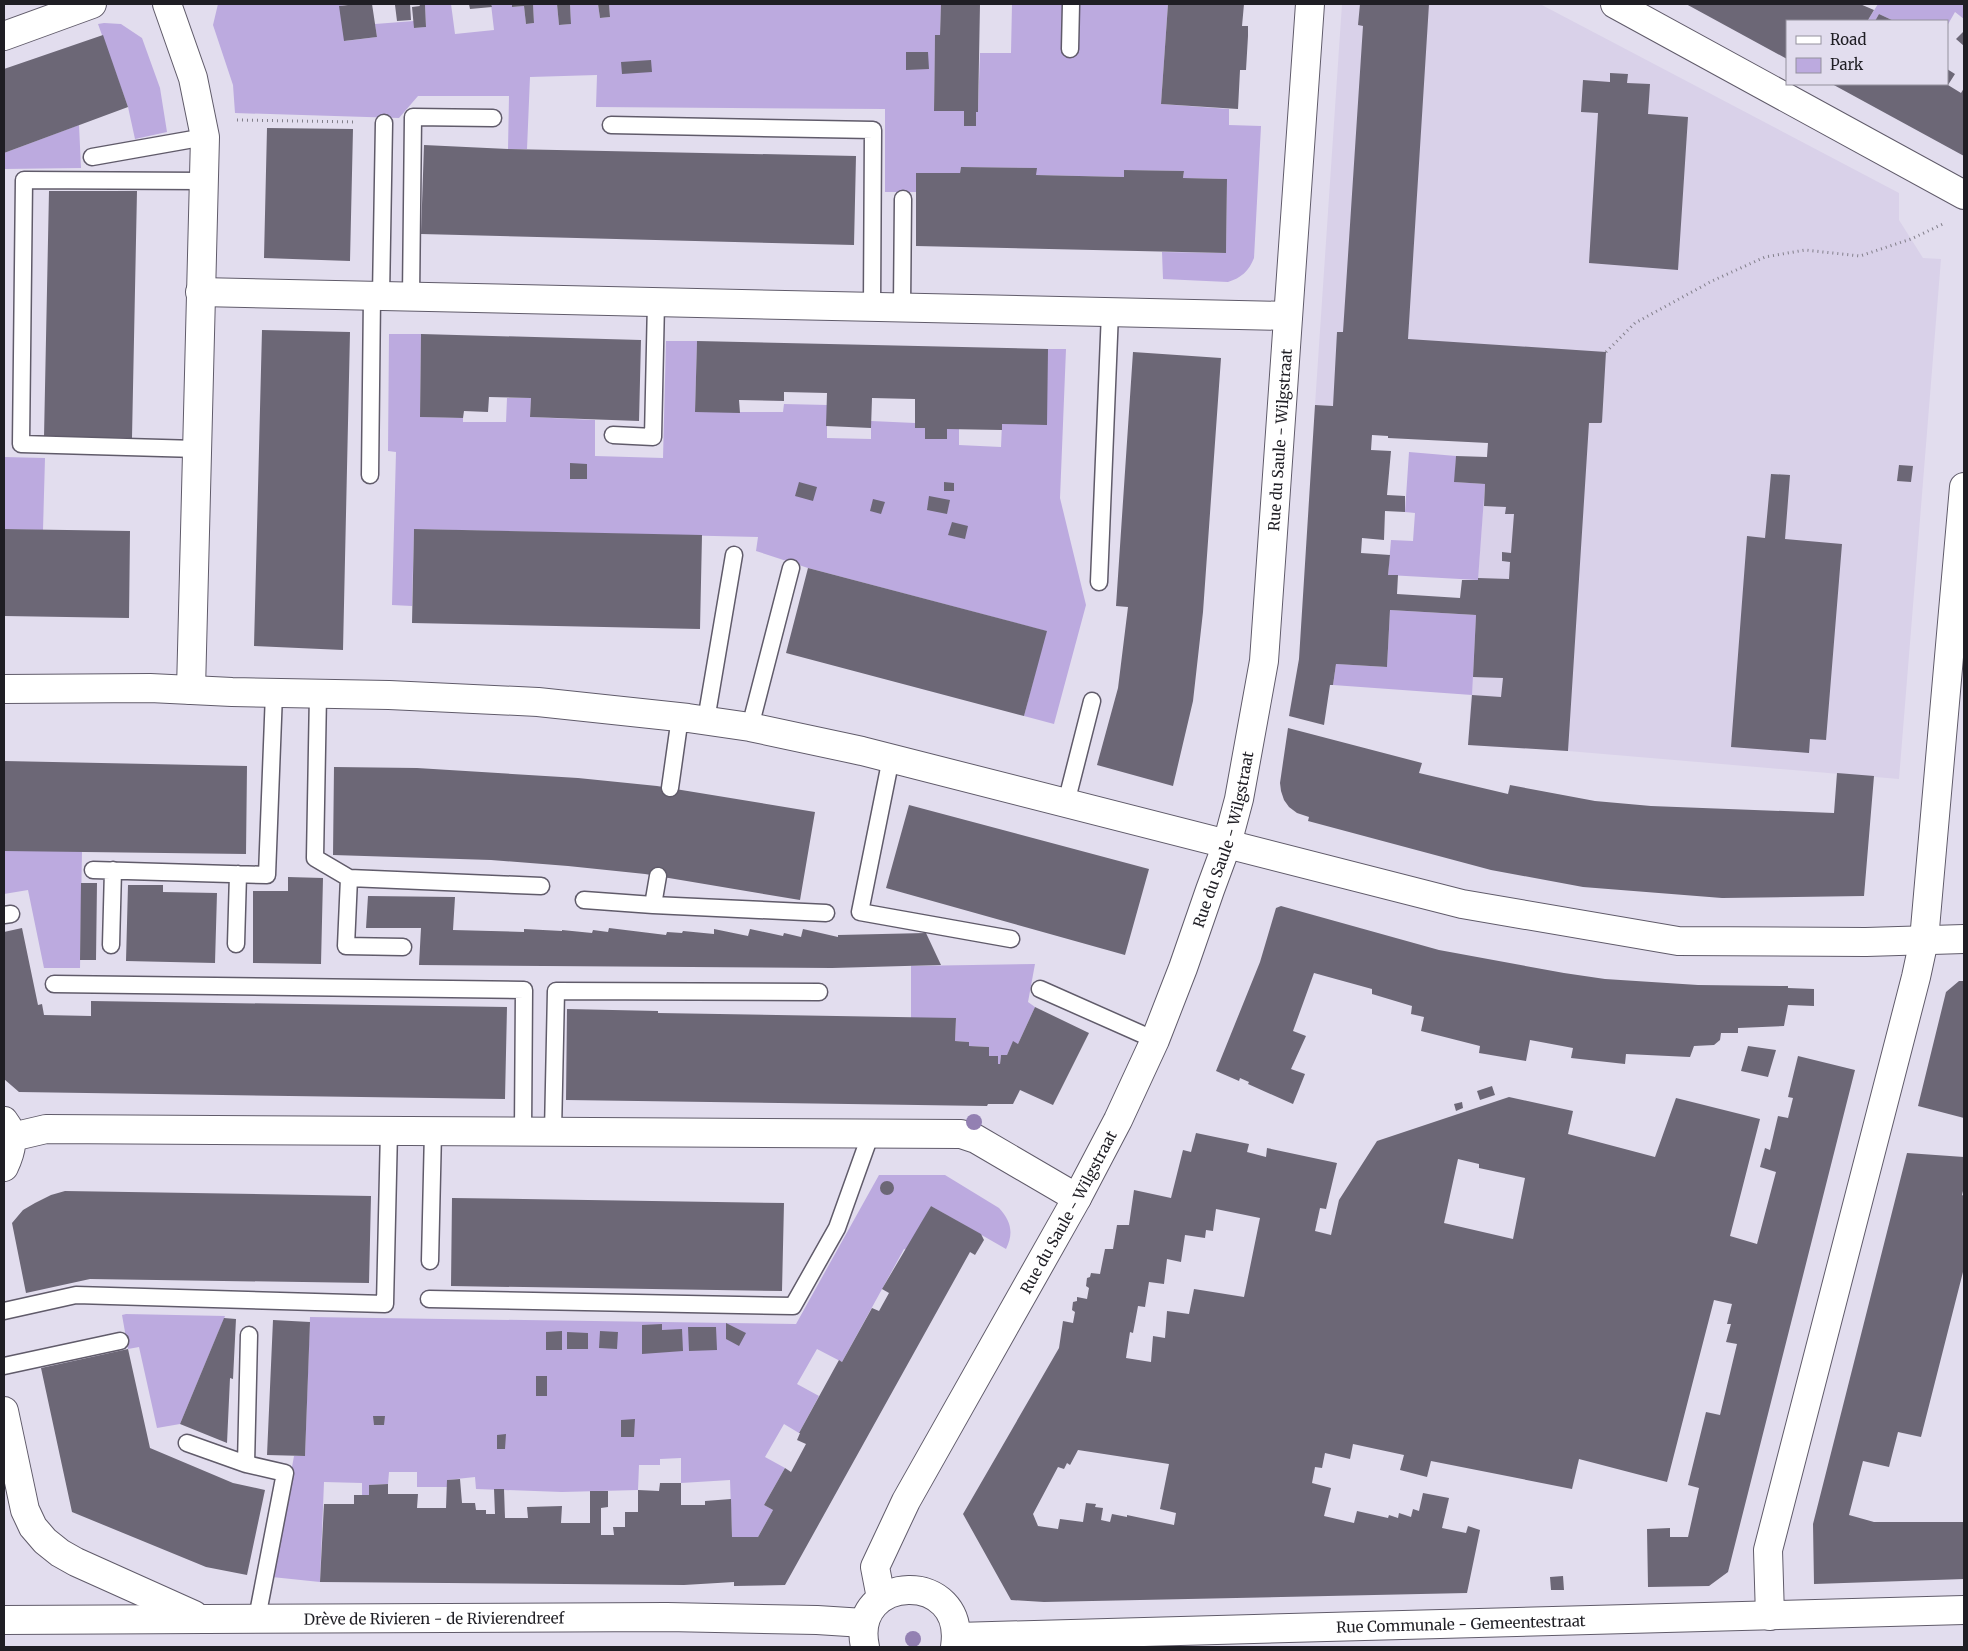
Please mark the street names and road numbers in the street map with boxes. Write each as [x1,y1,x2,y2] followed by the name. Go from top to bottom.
[1264,348,1295,532] street label: Rue du Saule - Wilgstraat
[1188,750,1257,930] street label: Rue du Saule - Wilgstraat
[1016,1127,1120,1297] street label: Rue du Saule - Wilgstraat
[304,1608,566,1628] street label: Drève de Rivieren - de Rivierendreef
[1336,1611,1586,1636] street label: Rue Communale - Gemeentestraat

